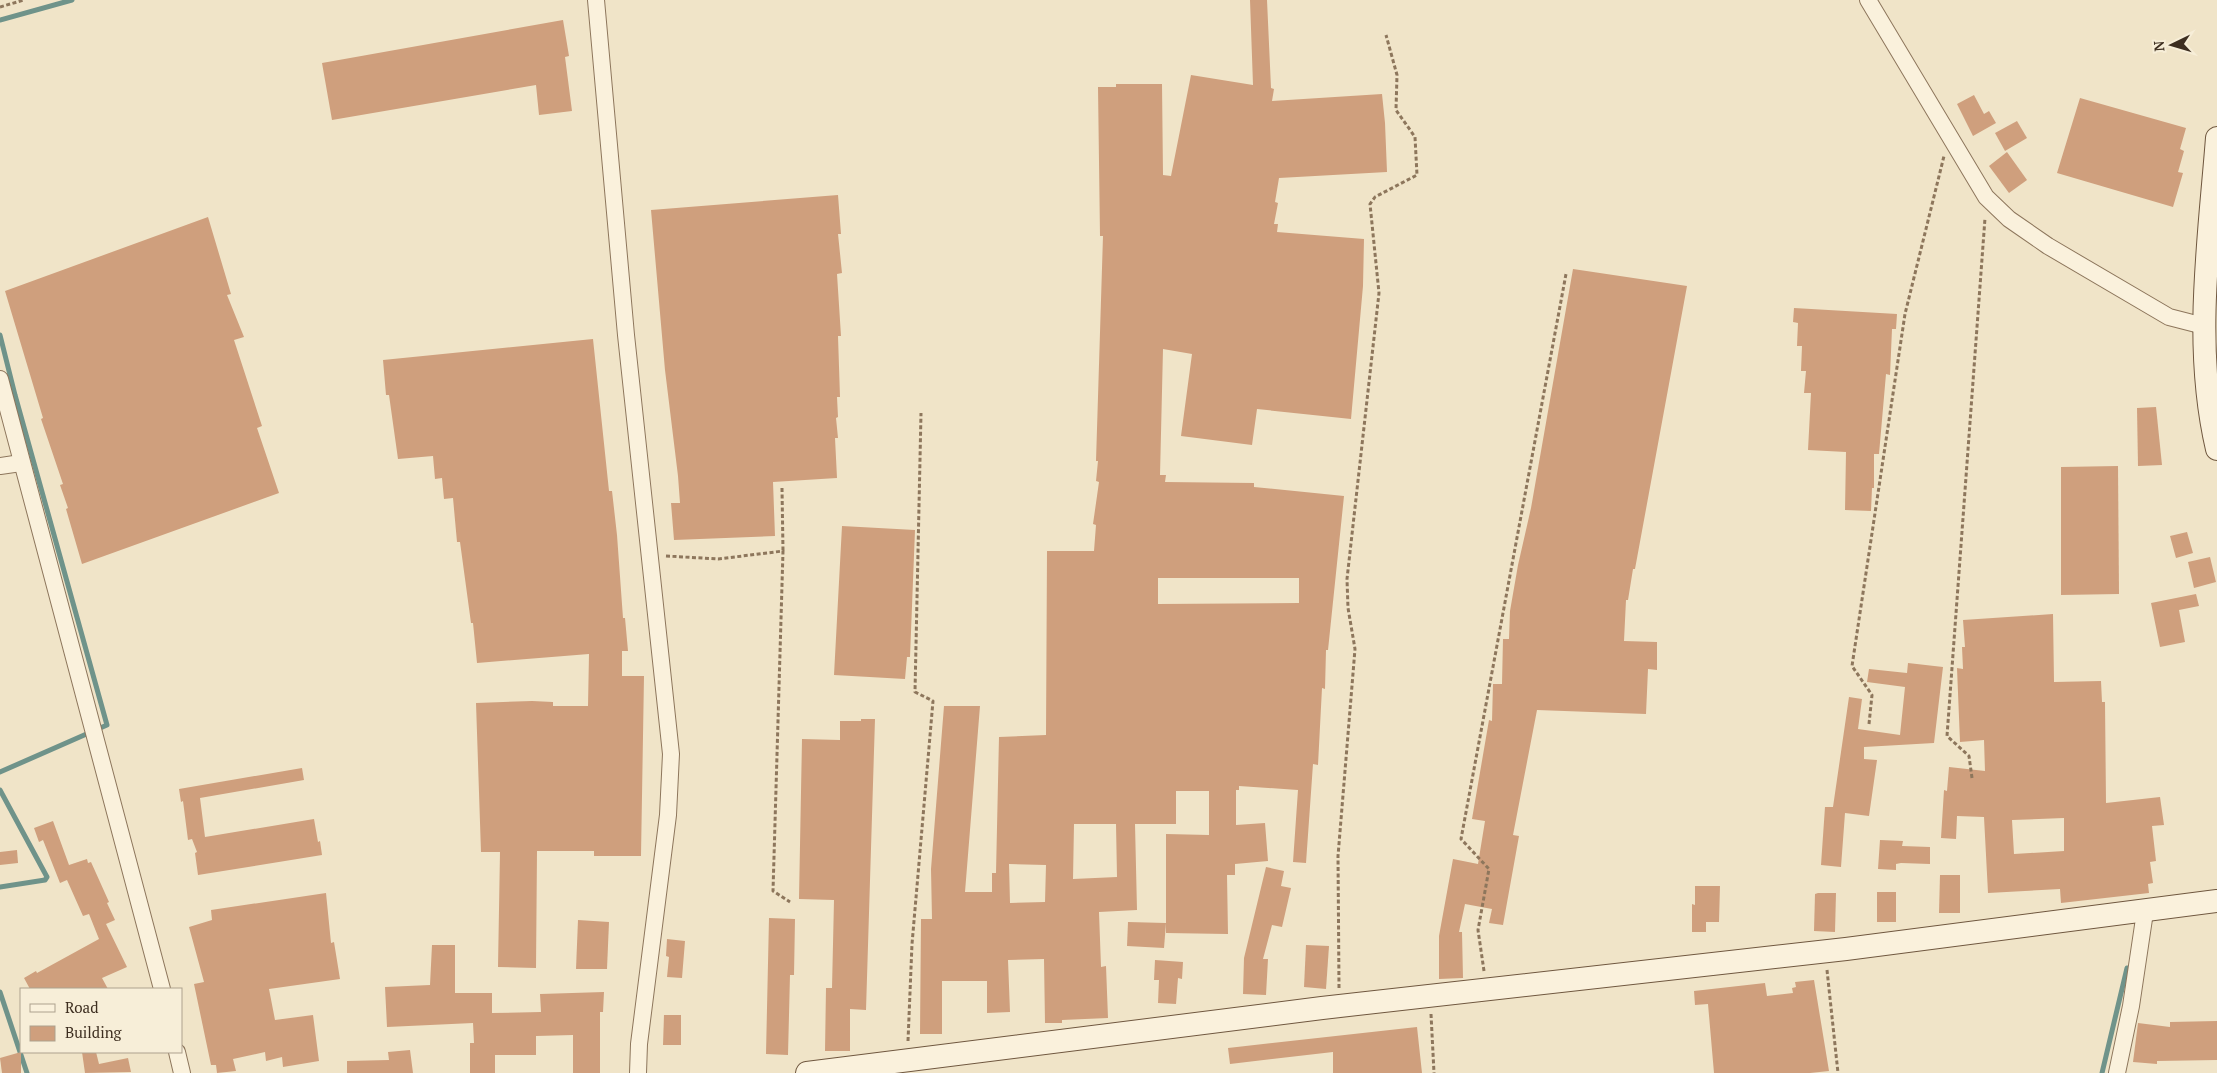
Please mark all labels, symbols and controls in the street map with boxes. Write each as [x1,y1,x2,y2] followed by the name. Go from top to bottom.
[2147,20,2197,70] north arrow
[2149,40,2168,52] text: N
[20,988,182,1053] legend
[65,997,98,1017] text: Road
[65,1022,123,1042] text: Building

